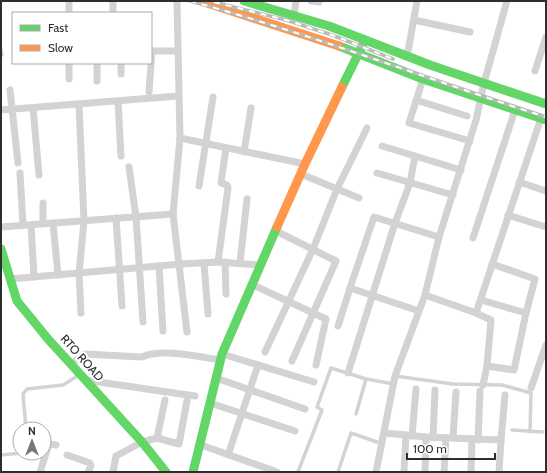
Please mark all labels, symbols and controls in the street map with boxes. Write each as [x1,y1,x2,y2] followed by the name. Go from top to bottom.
[12,12,152,64] legend
[48,20,68,35] text: Fast
[48,40,73,55] text: Slow
[58,331,107,384] street label: RTO ROAD
[12,421,52,461] north arrow
[28,424,36,438] text: N
[407,435,495,461] scale bar
[413,441,447,456] text: 100 m

